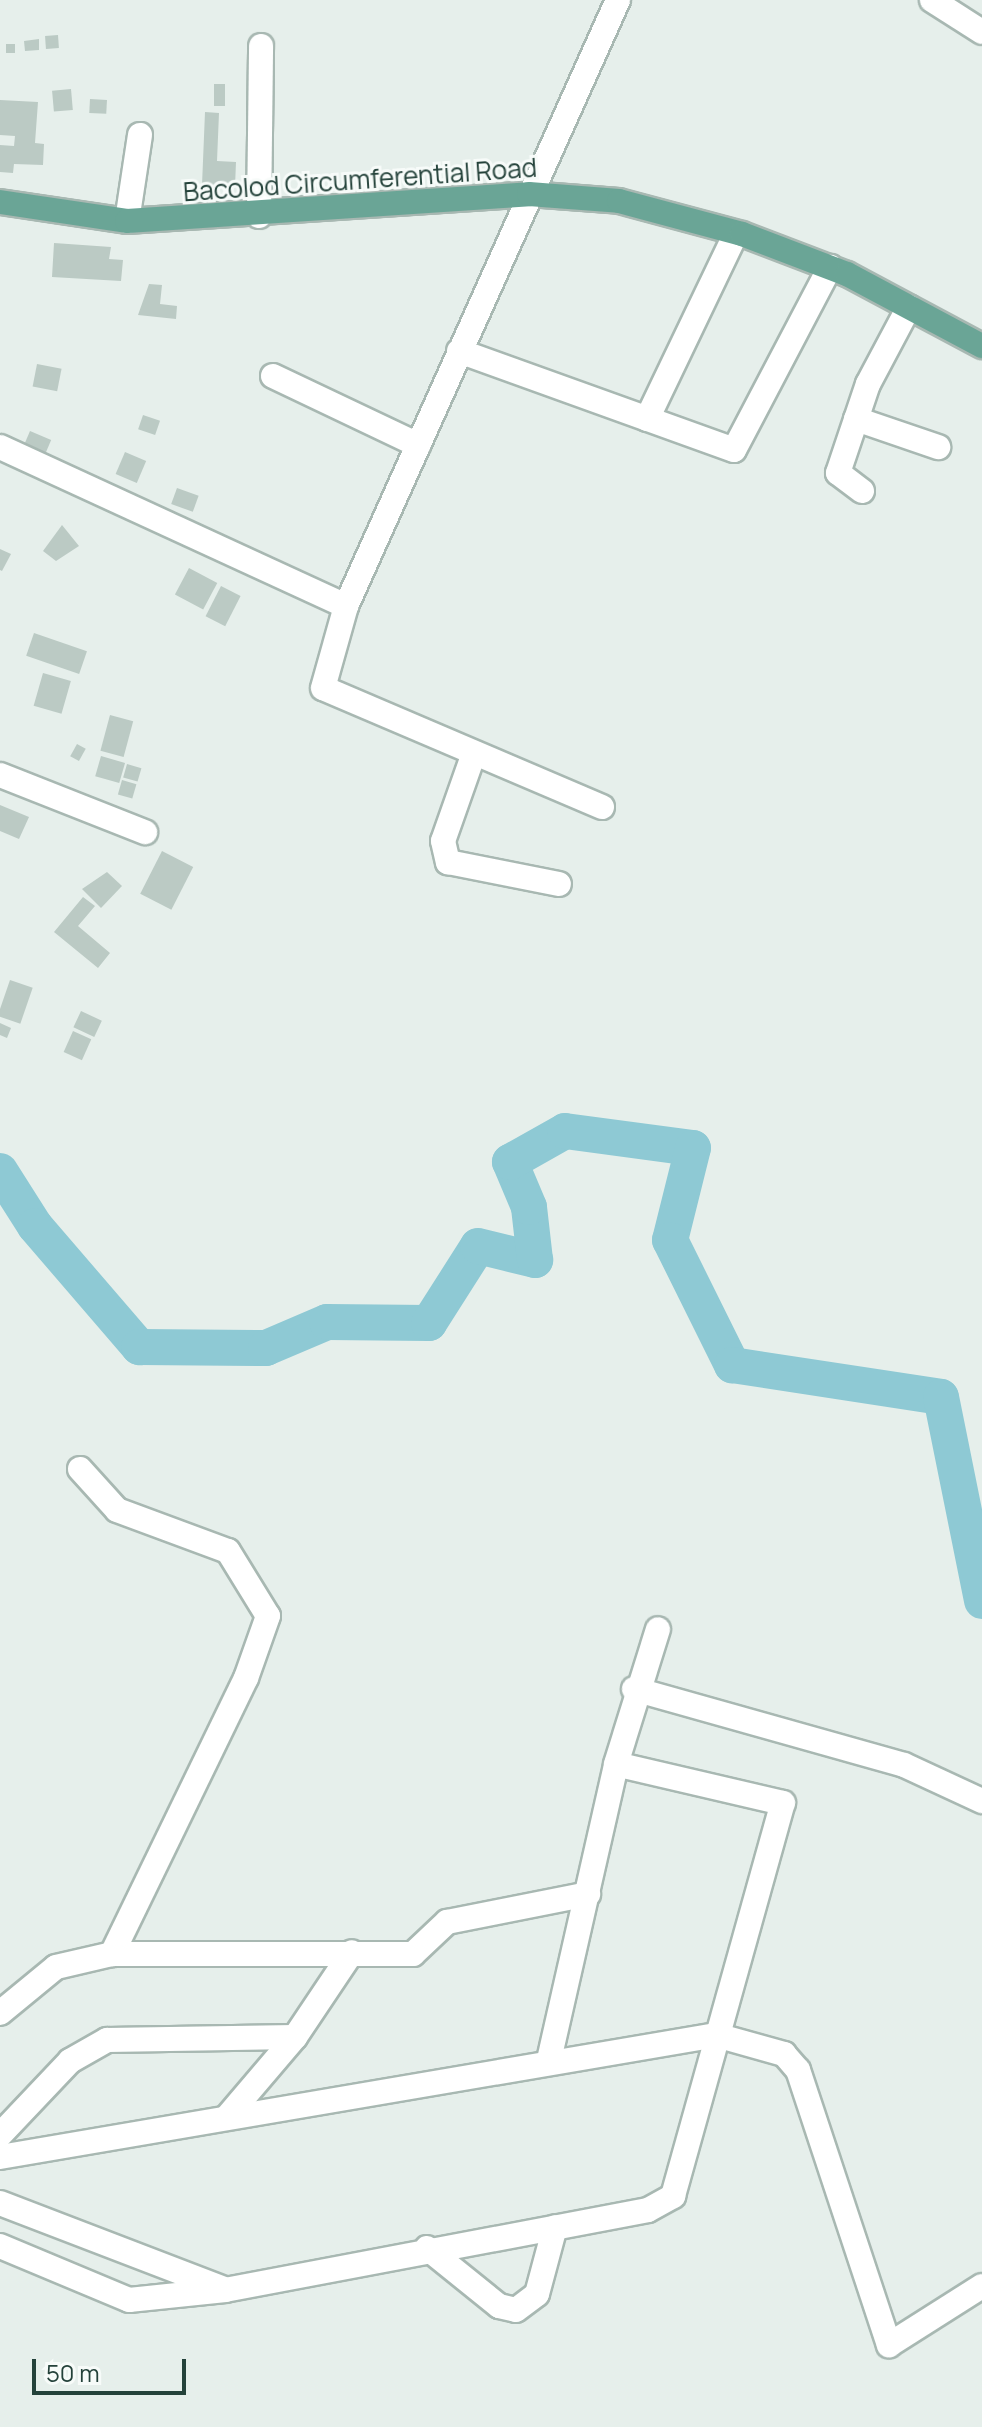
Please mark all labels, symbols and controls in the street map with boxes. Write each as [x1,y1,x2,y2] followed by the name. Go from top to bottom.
[182,152,538,208] street label: Bacolod Circumferential Road
[36,2343,190,2393] scale bar
[46,2356,100,2389] text: 50 m

